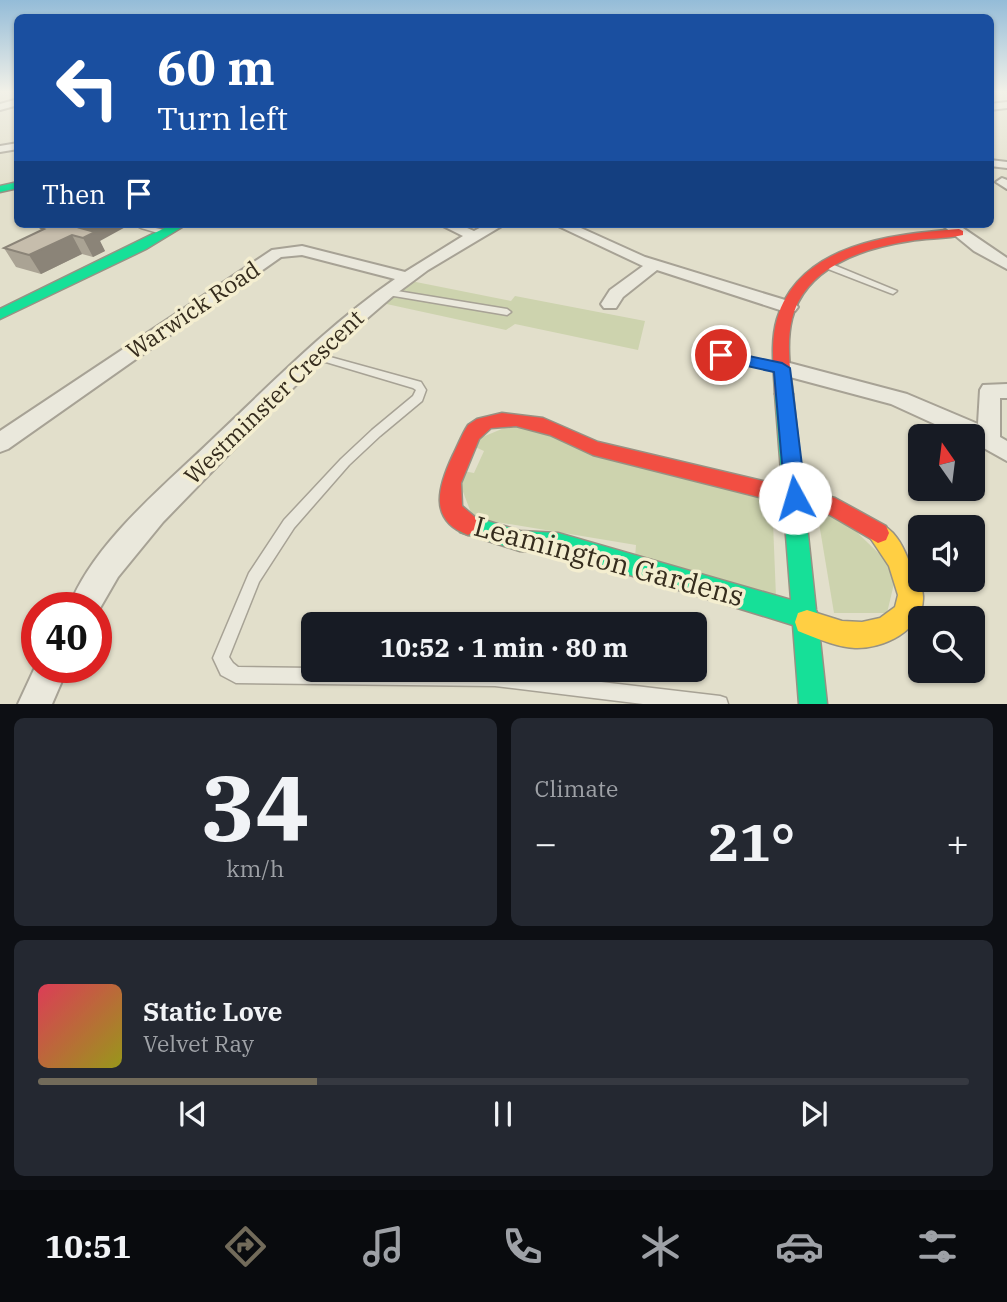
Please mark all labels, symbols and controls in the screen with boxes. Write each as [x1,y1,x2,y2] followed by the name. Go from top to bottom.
[157,35,275,98] text: 60 m
[42,42,133,133] icon: left
[157,97,288,139] text: Turn left
[120,175,158,213] icon: arrive
[42,177,106,211] text: Then
[120,253,265,365] street label: Warwick Road
[177,303,370,490] street label: Westminster Crescent
[691,325,751,385] pin
[702,336,740,374] icon: arrive
[908,424,985,500] north arrow
[908,424,985,683] map controls
[758,461,832,535] position arrow
[470,507,748,614] street label: Leamington Gardens
[908,515,985,592] button: sound
[21,592,112,683] speed limit sign: 40
[908,606,985,683] button: search
[380,630,628,664] text: 10:52 · 1 min · 80 m
[201,748,310,866] text: 34
[535,773,618,803] text: Climate
[708,808,795,875] text: 21°
[535,818,557,867] text: −
[946,818,969,867] text: +
[226,853,284,883] text: km/h
[143,994,282,1028] text: Static Love
[143,1028,254,1058] text: Velvet Ray
[174,1095,212,1133] icon: previous
[484,1095,522,1133] icon: pause
[795,1095,833,1133] icon: next
[221,1222,270,1271] icon: directions
[359,1222,408,1271] icon: music
[498,1222,547,1271] icon: phone
[636,1222,685,1271] icon: climate
[775,1222,824,1271] icon: car
[913,1222,962,1271] icon: filters
[45,1225,131,1267] text: 10:51

